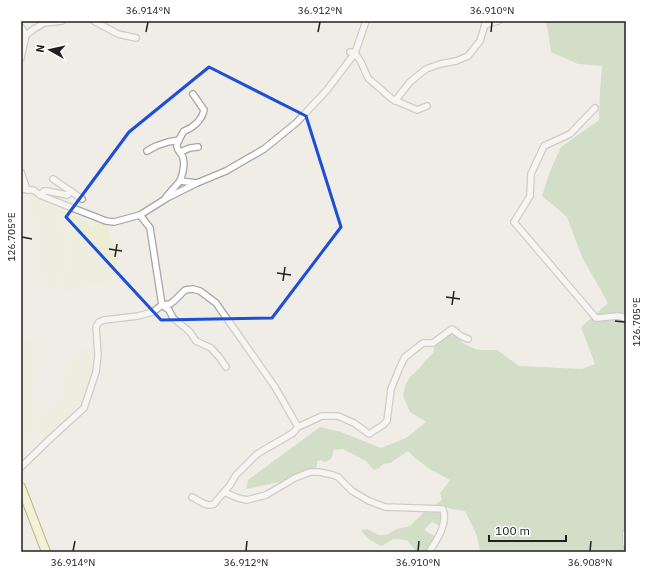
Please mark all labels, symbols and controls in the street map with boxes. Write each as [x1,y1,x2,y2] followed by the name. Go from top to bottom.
[126,4,170,17] text: 36.914°N
[298,4,342,17] text: 36.912°N
[470,4,514,17] text: 36.910°N
[30,30,70,70] north arrow
[33,44,48,54] text: N
[5,212,18,262] text: 126.705°E
[630,297,643,347] text: 126.705°E
[489,517,566,543] scale bar
[495,523,530,538] text: 100 m
[51,556,95,569] text: 36.914°N
[224,556,268,569] text: 36.912°N
[396,556,440,569] text: 36.910°N
[568,556,612,569] text: 36.908°N

